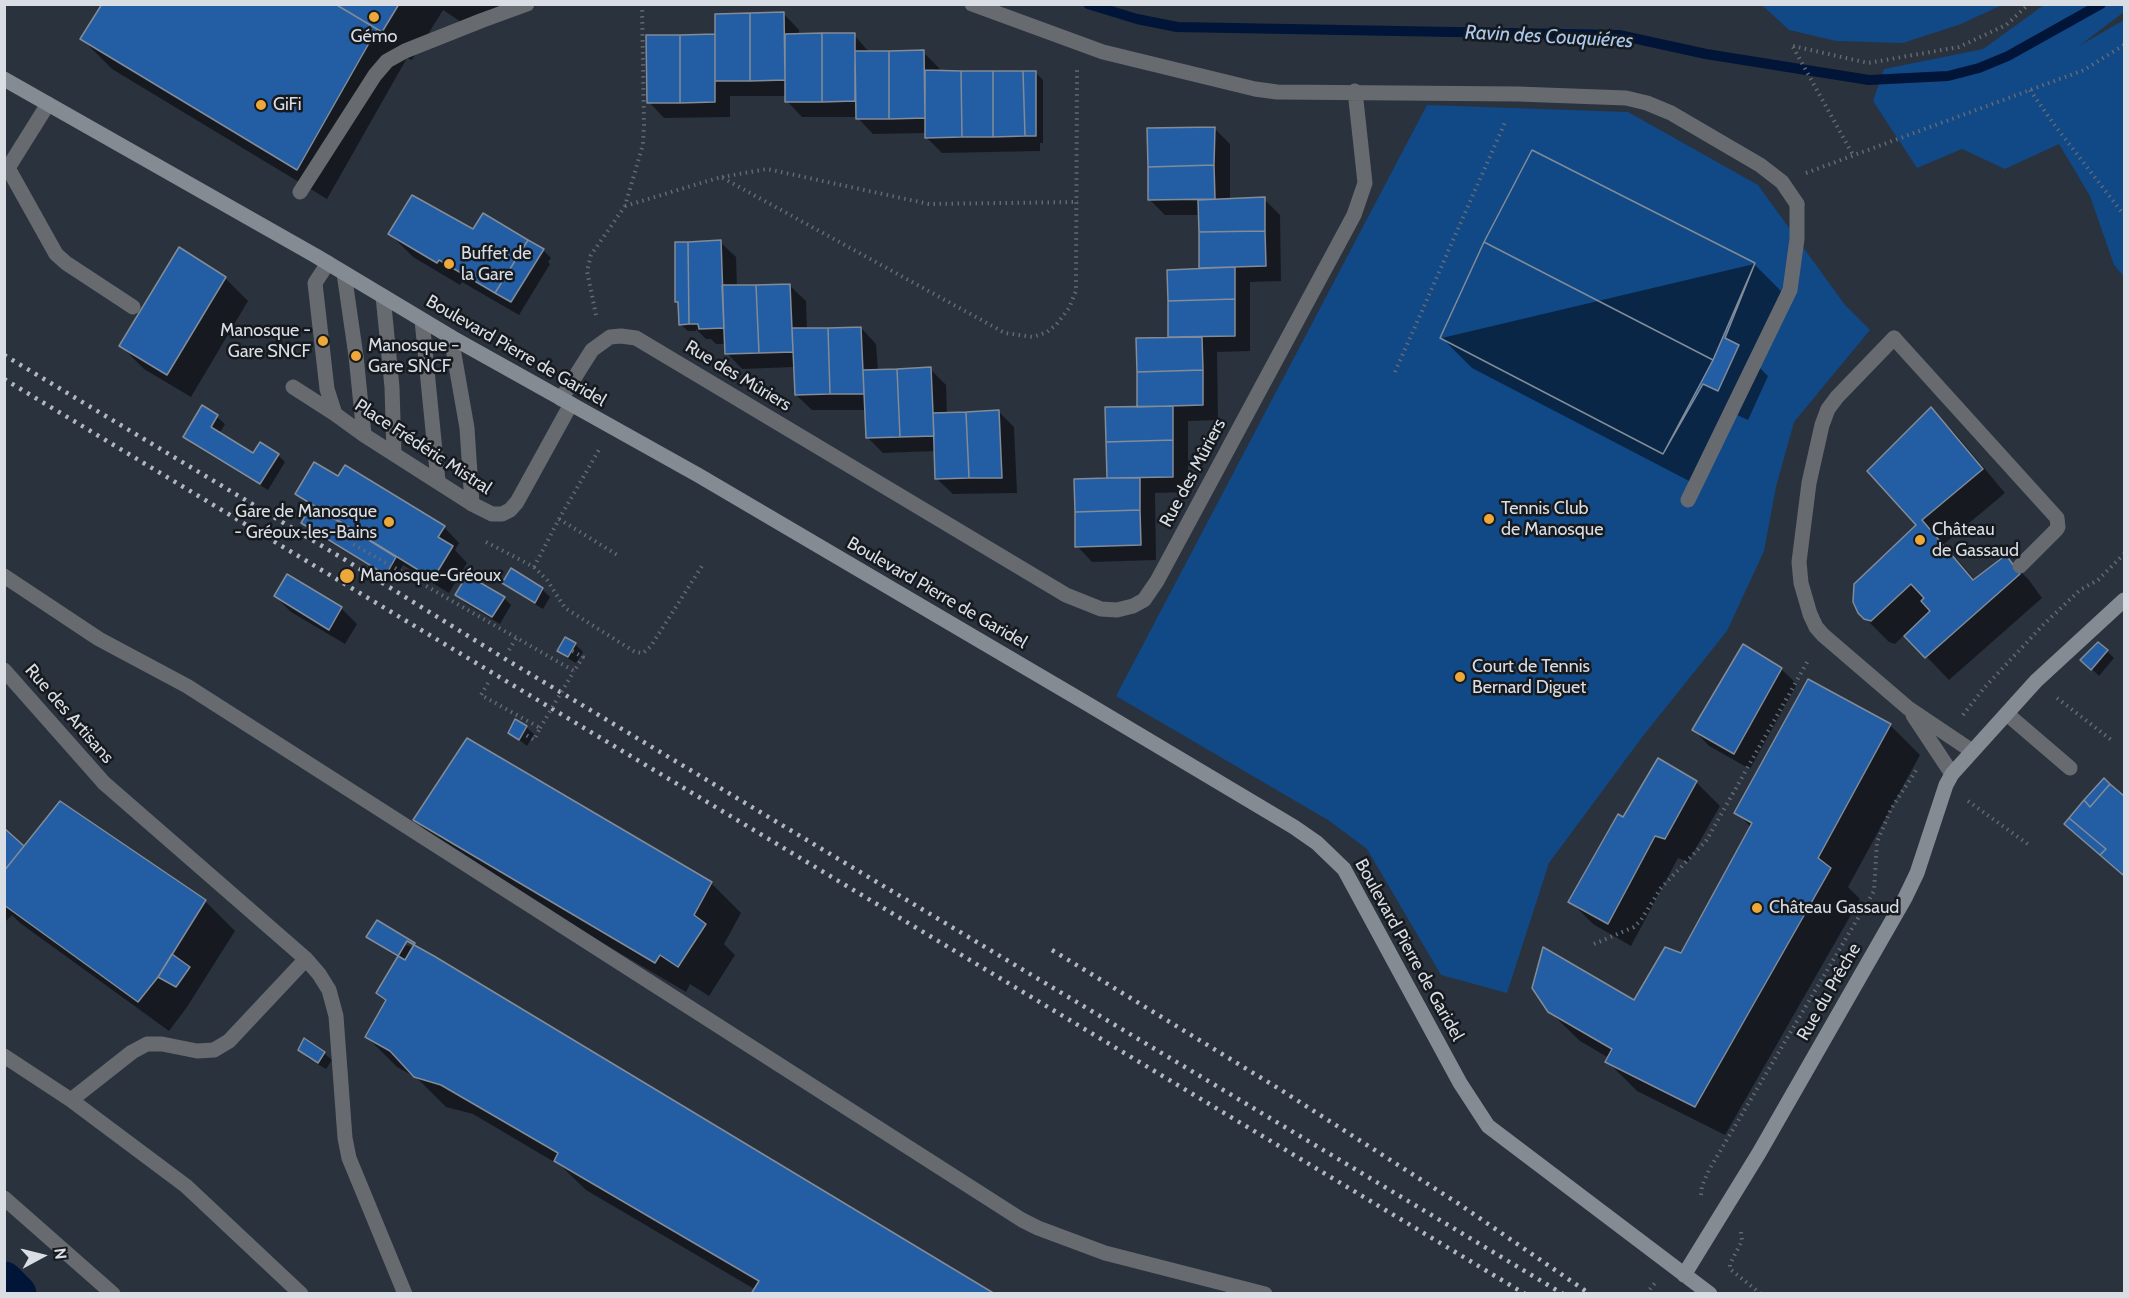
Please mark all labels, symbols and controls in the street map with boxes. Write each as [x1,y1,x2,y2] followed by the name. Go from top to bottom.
[367,10,381,24] marker: Gémo
[1464,21,1634,53] water label: Ravin des Couquiéres
[351,26,397,48] place label: Gémo
[273,94,302,116] place label: GiFi
[254,98,268,112] marker: GiFi
[461,243,531,286] place label: Buffet de la Gare
[442,257,456,271] marker: Buffet de la Gare
[422,290,610,412] street label: Boulevard Pierre de Garidel
[220,320,311,362] place label: Manosque - Gare SNCF
[316,334,330,348] marker: Manosque - Gare SNCF
[368,335,459,378] place label: Manosque − Gare SNCF
[681,336,795,416] street label: Rue des Mûriers
[349,349,363,363] marker: Manosque − Gare SNCF
[351,395,495,499] street label: Place Frédéric Mistral
[1155,415,1231,531] street label: Rue des Mûriers
[1501,498,1603,540] place label: Tennis Club de Manosque
[234,501,377,544] place label: Gare de Manosque - Gréoux-les-Bains
[1482,512,1496,526] marker: Tennis Club de Manosque
[382,515,396,529] marker: Gare de Manosque - Gréoux-les-Bains
[1932,519,2019,562] place label: Château de Gassaud
[843,532,1031,654] street label: Boulevard Pierre de Garidel
[1913,533,1927,547] marker: Château de Gassaud
[360,565,501,587] place label: Manosque-Gréoux
[338,567,356,585] marker: Manosque-Gréoux
[1472,656,1590,698] place label: Court de Tennis Bernard Diguet
[20,660,118,768] street label: Rue des Artisans
[1453,670,1467,684] marker: Court de Tennis Bernard Diguet
[1350,855,1468,1045] street label: Boulevard Pierre de Garidel
[1769,897,1899,919] place label: Château Gassaud
[1750,901,1764,915] marker: Château Gassaud
[1792,939,1866,1045] street label: Rue du Prêche
[12,1226,72,1286] north arrow
[50,1247,70,1261] text: N

